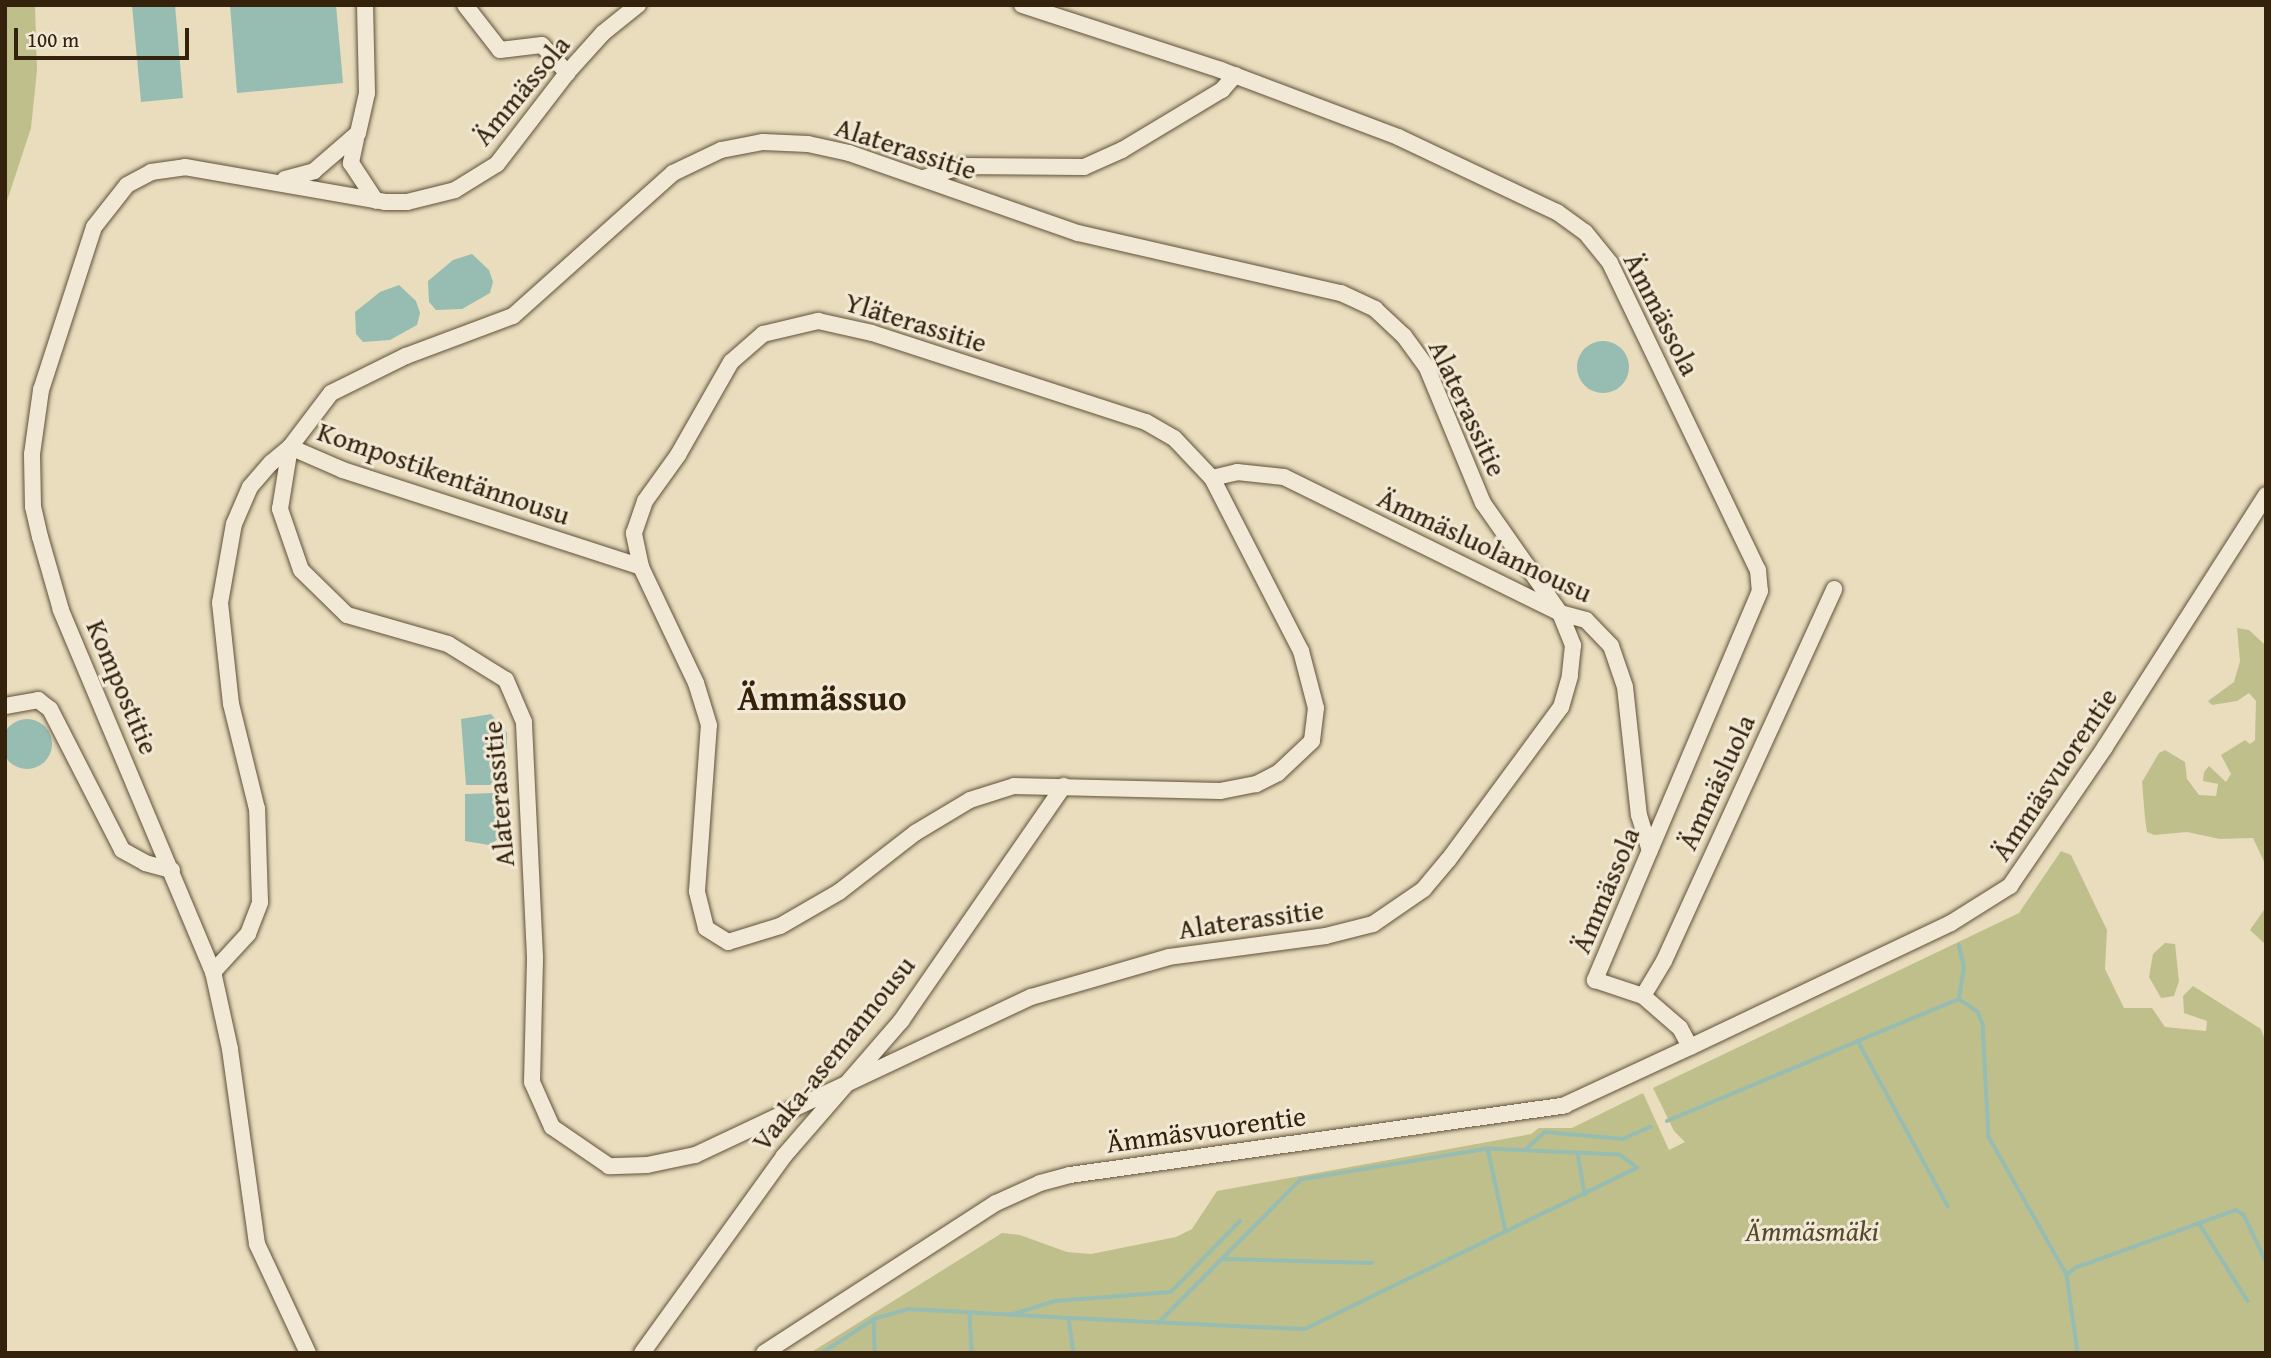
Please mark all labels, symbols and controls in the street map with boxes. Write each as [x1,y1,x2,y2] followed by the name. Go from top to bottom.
[18,14,192,58] scale bar
[27,24,79,55] text: 100 m
[465,28,577,152] street label: Ämmässola
[831,109,981,187] street label: Alaterassitie
[1617,247,1707,381] street label: Ämmässola
[841,285,991,359] street label: Yläterassitie
[1422,334,1514,482] street label: Alaterassitie
[313,414,575,532] street label: Kompostikentännousu
[1372,481,1598,609] street label: Ämmäsluolannousu
[80,615,166,759] street label: Kompostitie
[737,677,907,719] district label: Ämmässuo
[1984,681,2124,867] street label: Ämmäsvuorentie
[1670,709,1762,855] street label: Ämmäsluola
[475,720,521,868] street label: Alaterassitie
[1563,822,1647,958] street label: Ämmässola
[1176,892,1326,946] street label: Alaterassitie
[744,949,922,1157] street label: Vaaka-asemannousu
[1104,1098,1308,1160] street label: Ämmäsvuorentie
[1745,1214,1879,1248] park label: Ämmäsmäki

